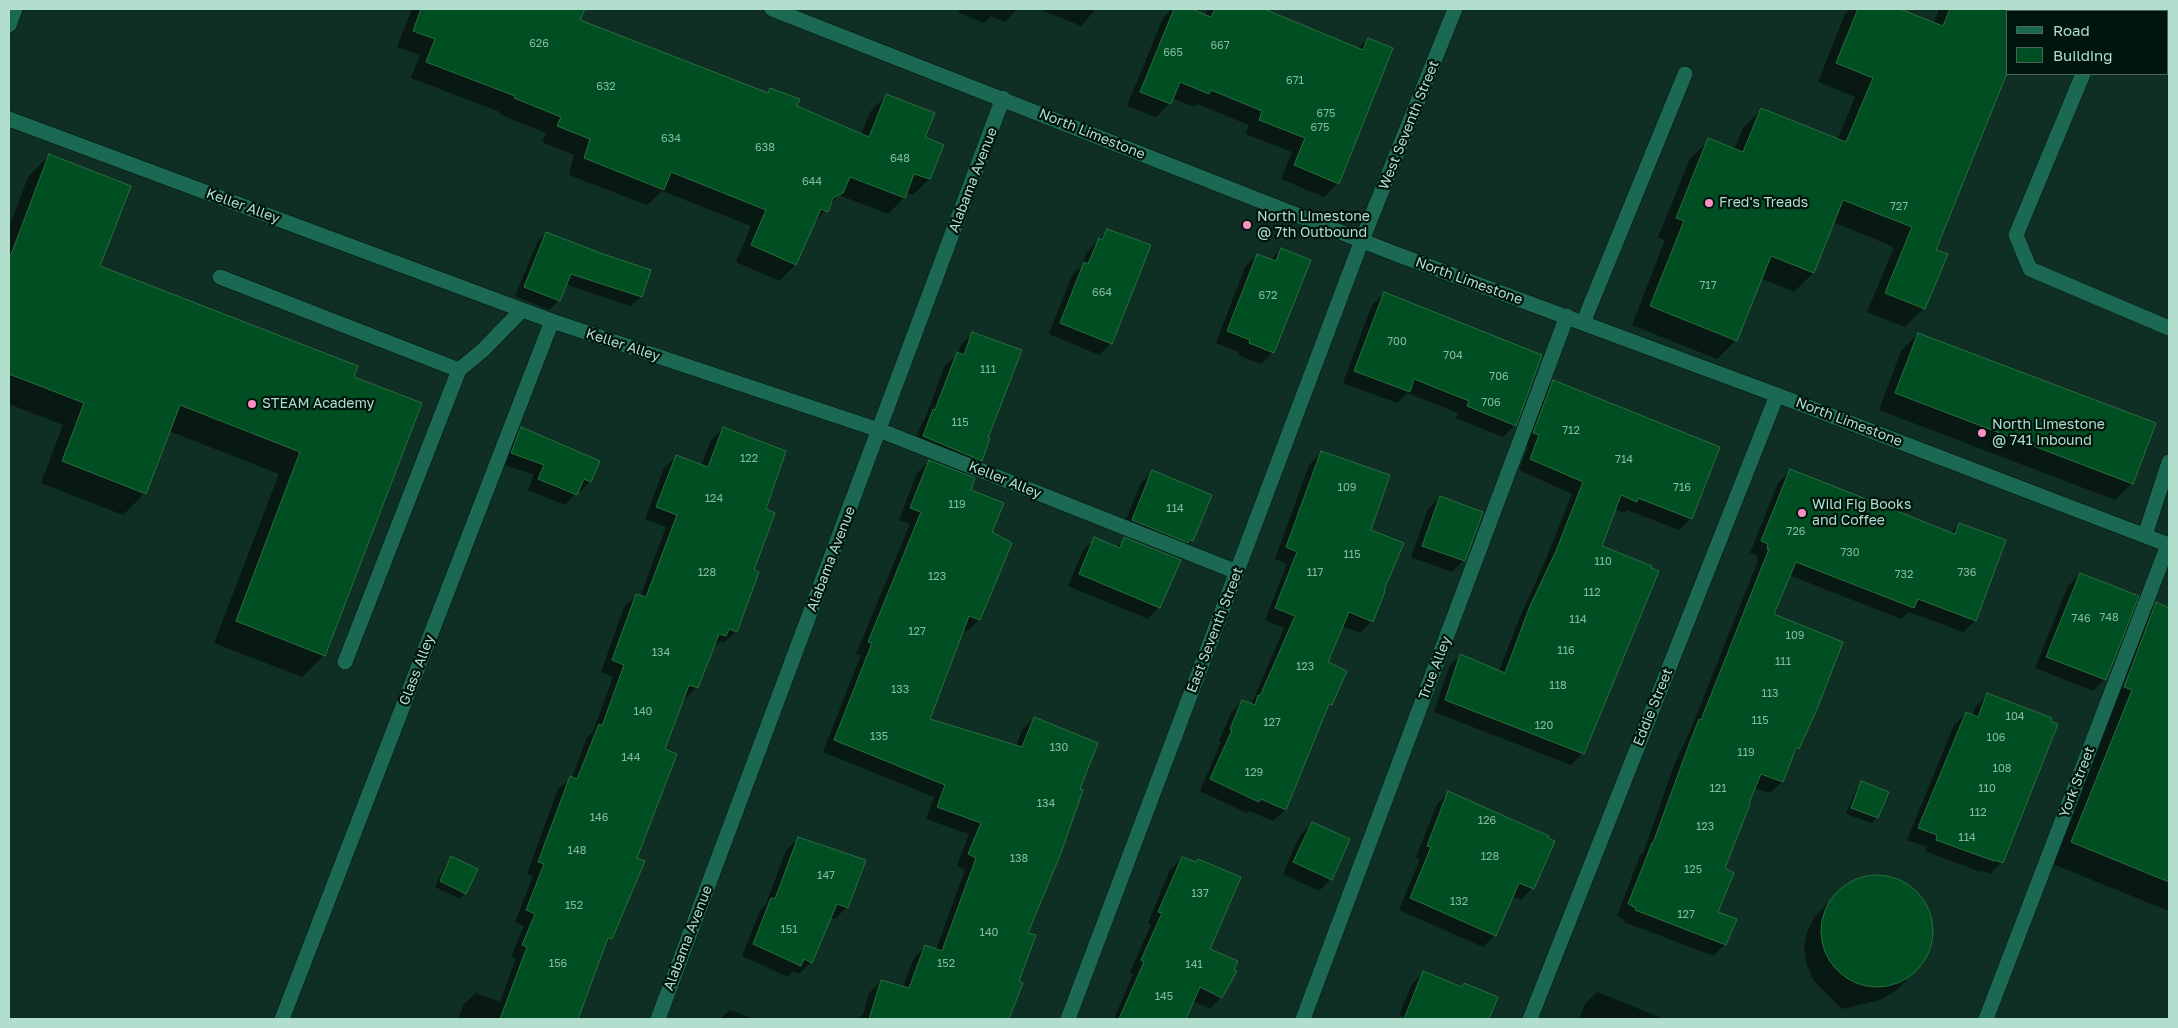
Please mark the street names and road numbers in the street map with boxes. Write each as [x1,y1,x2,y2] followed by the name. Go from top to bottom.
[1375,58,1443,192] street label: West Seventh Street
[1037,105,1147,163] street label: North Limestone
[945,125,1001,235] street label: Alabama Avenue
[204,185,282,227] street label: Keller Alley
[1413,254,1525,308] street label: North Limestone
[584,325,662,365] street label: Keller Alley
[1793,394,1905,450] street label: North Limestone
[966,458,1044,502] street label: Keller Alley
[803,504,859,614] street label: Alabama Avenue
[1183,565,1247,695] street label: East Seventh Street
[396,632,438,708] street label: Glass Alley
[1415,634,1455,702] street label: True Alley
[1630,666,1676,748] street label: Eddie Street
[2056,744,2098,820] street label: York Street
[660,883,716,993] street label: Alabama Avenue

